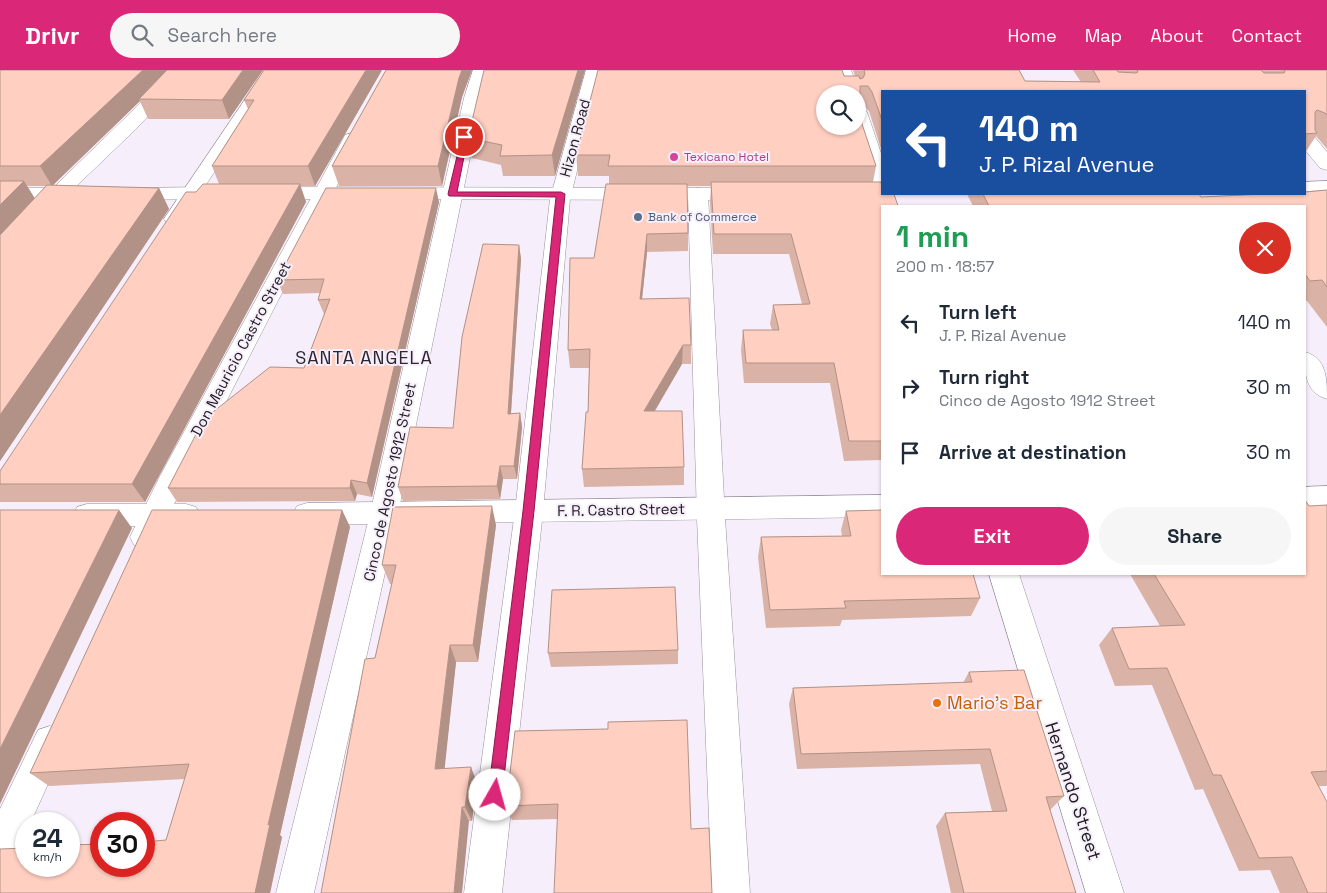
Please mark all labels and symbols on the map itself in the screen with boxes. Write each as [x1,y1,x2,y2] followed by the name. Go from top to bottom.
[555,97,594,179] street label: Hizon Road
[443,116,485,158] pin
[684,149,769,165] place label: Texicano Hotel
[668,151,680,163] marker: Texicano Hotel
[648,209,757,225] place label: Bank of Commerce
[632,211,644,223] marker: Bank of Commerce
[186,258,295,439] street label: Don Mauricio Castro Street
[295,346,433,369] district label: SANTA ANGELA
[359,381,420,583] street label: Cinco de Agosto 1912 Street
[557,499,685,520] street label: F. R. Castro Street
[947,691,1042,714] place label: Mario's Bar
[931,697,943,709] marker: Mario's Bar
[1040,719,1107,863] street label: Hernando Street
[468,768,520,820] position arrow
[90,812,155,877] speed limit sign: 30

